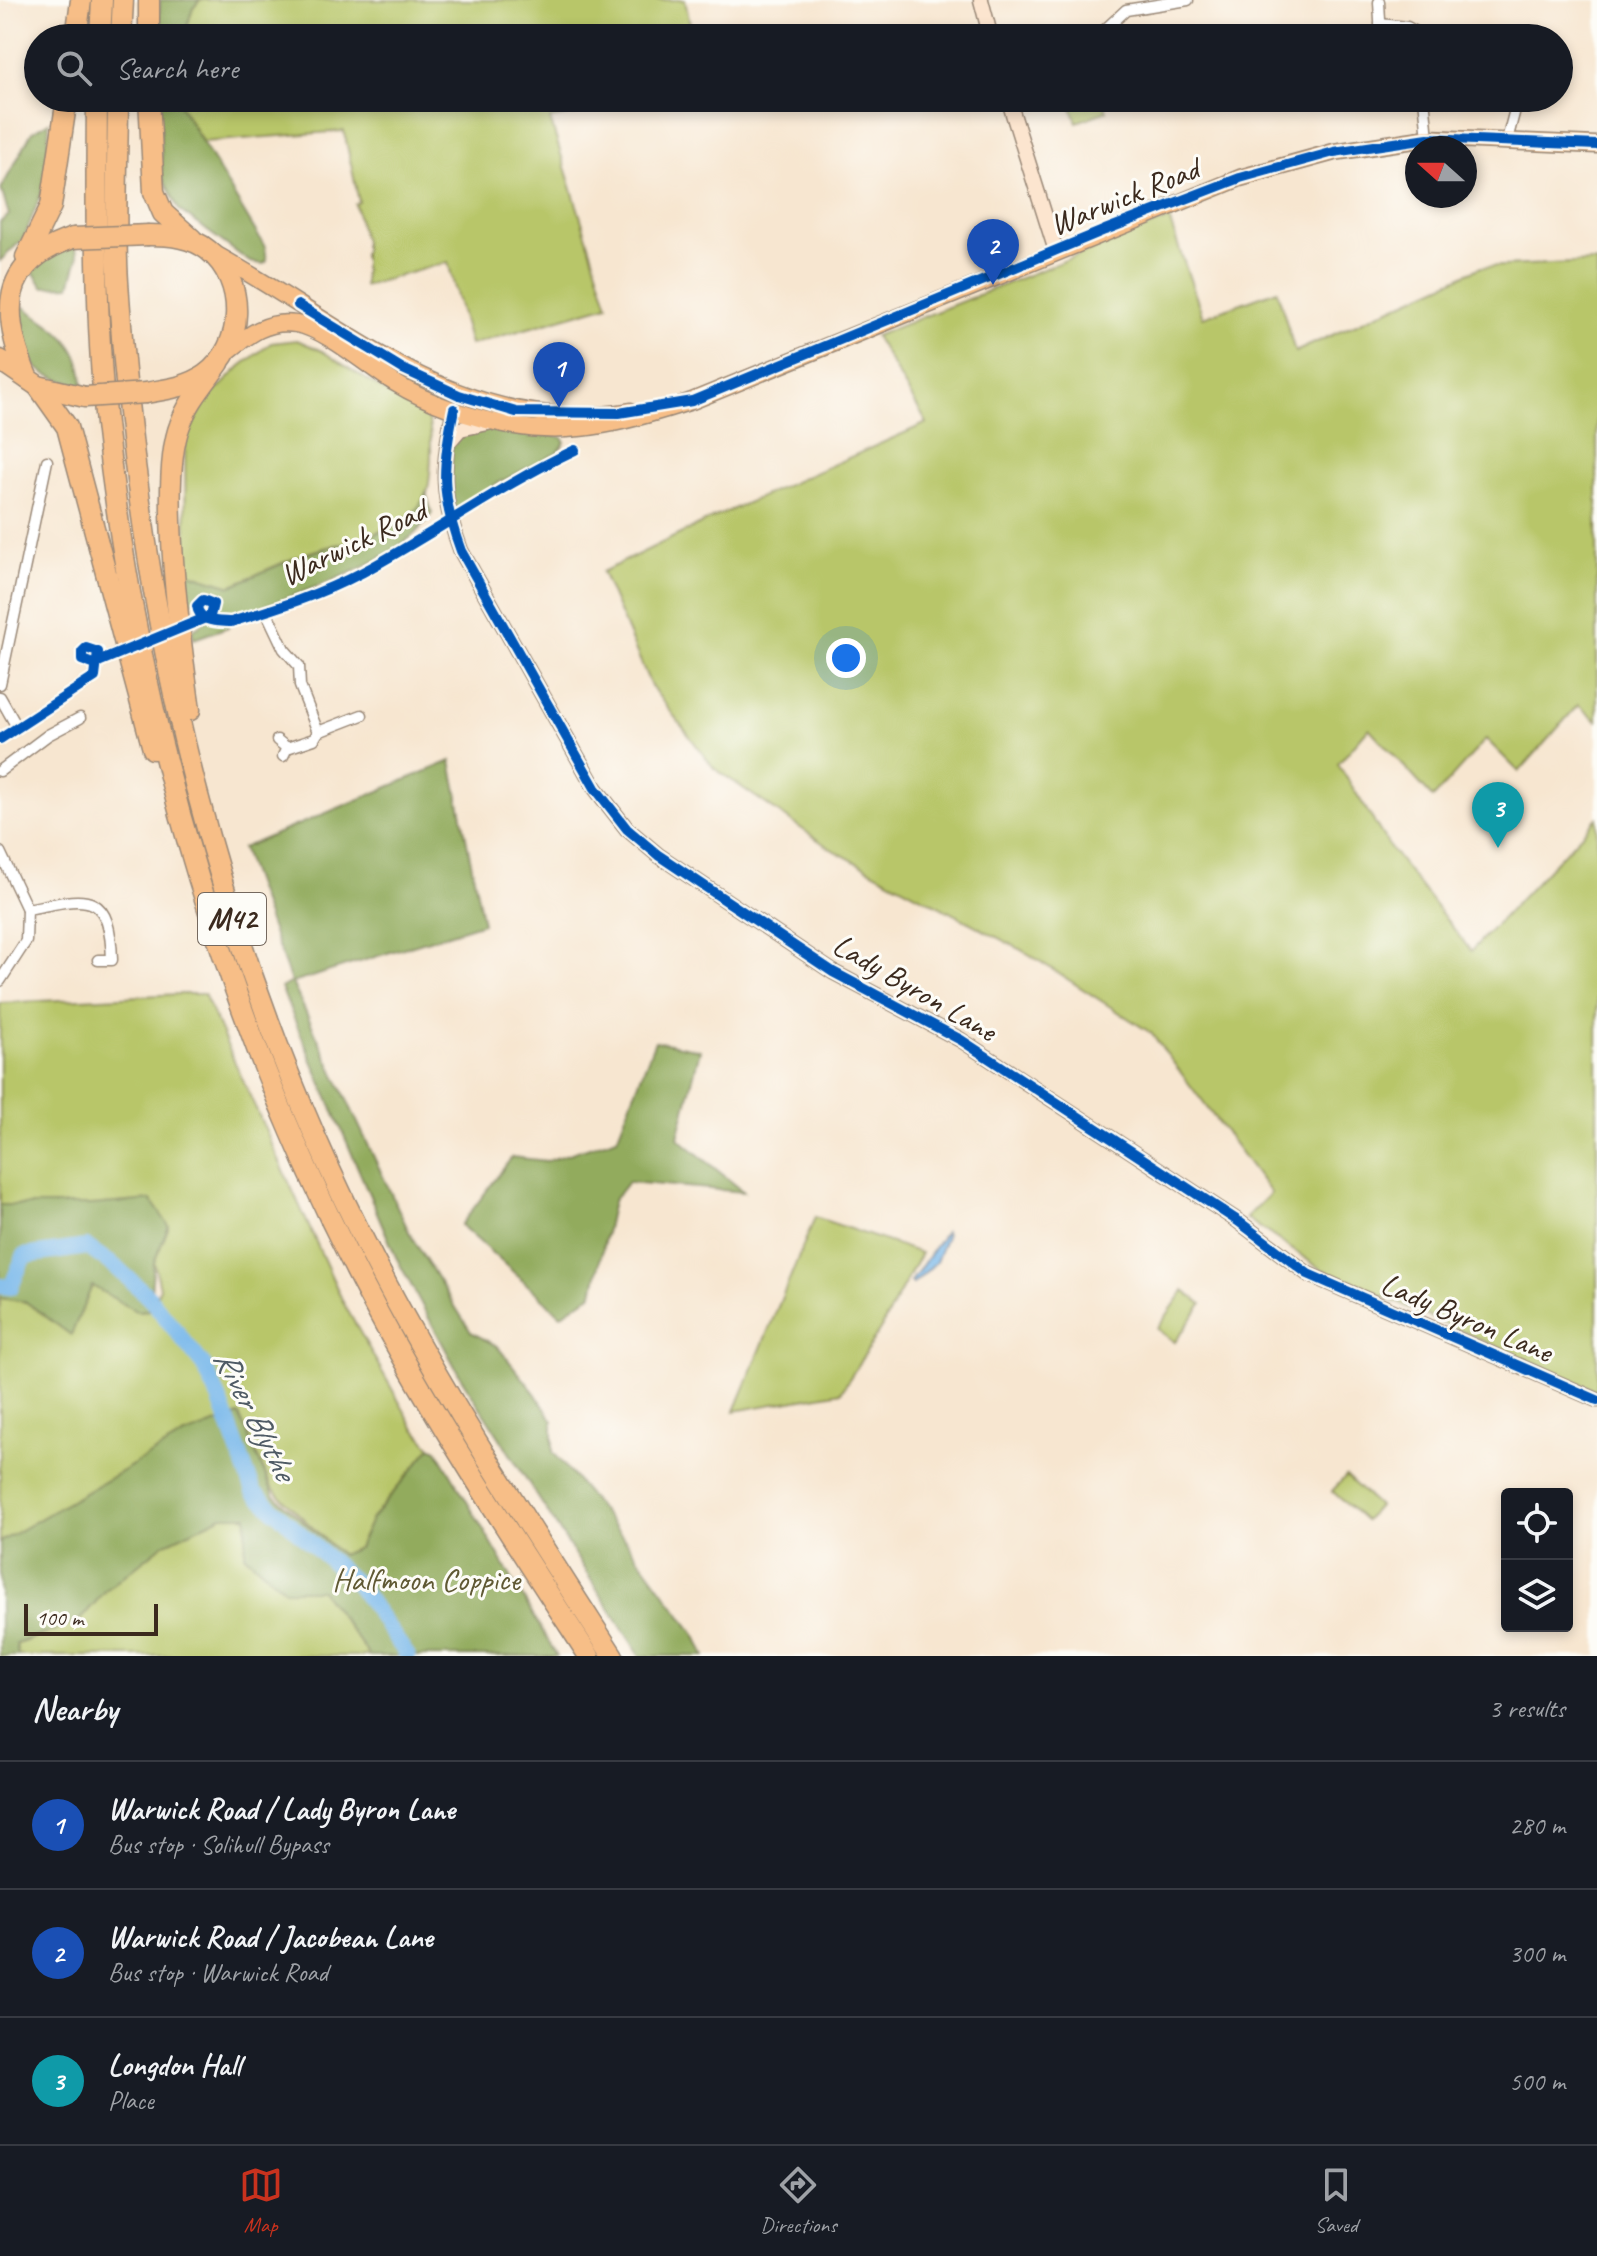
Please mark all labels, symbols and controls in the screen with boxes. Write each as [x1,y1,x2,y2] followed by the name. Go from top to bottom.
[24,24,1573,112] search box
[52,46,96,90] icon: search
[116,49,238,87] text: Search here
[1405,136,1477,208] north arrow
[1044,146,1210,245] street label: Warwick Road
[967,219,1019,285] pin: 2
[533,342,585,408] pin: 1
[274,487,438,595] street label: Warwick Road
[826,638,866,678] your location
[1472,782,1524,848] pin: 3
[198,893,266,945] road number: M42
[826,924,1006,1052] street label: Lady Byron Lane
[1375,1263,1561,1373] street label: Lady Byron Lane
[205,1342,309,1491] water label: River Blythe
[1501,1488,1573,1632] map controls
[1501,1488,1573,1560] button: locate
[332,1559,522,1600] park label: Halfmoon Coppice
[1501,1560,1573,1632] button: layers
[24,1600,158,1636] scale bar
[36,1604,83,1632] text: 100 m
[32,1687,118,1730] text: Nearby
[1489,1692,1565,1725] text: 3 results
[108,1790,455,1828] text: Warwick Road / Lady Byron Lane
[52,1809,64,1842] text: 1
[1509,1809,1565,1842] text: 280 m
[108,1828,329,1861] text: Bus stop · Solihull Bypass
[108,1918,433,1956] text: Warwick Road / Jacobean Lane
[52,1937,64,1970] text: 2
[1509,1937,1565,1970] text: 300 m
[108,1956,328,1989] text: Bus stop · Warwick Road
[108,2046,241,2084] text: Longdon Hall
[52,2065,64,2098] text: 3
[1509,2065,1565,2098] text: 500 m
[108,2084,154,2117] text: Place
[239,2163,283,2239] tab: Map
[760,2163,837,2239] tab: Directions
[1314,2163,1358,2239] tab: Saved

